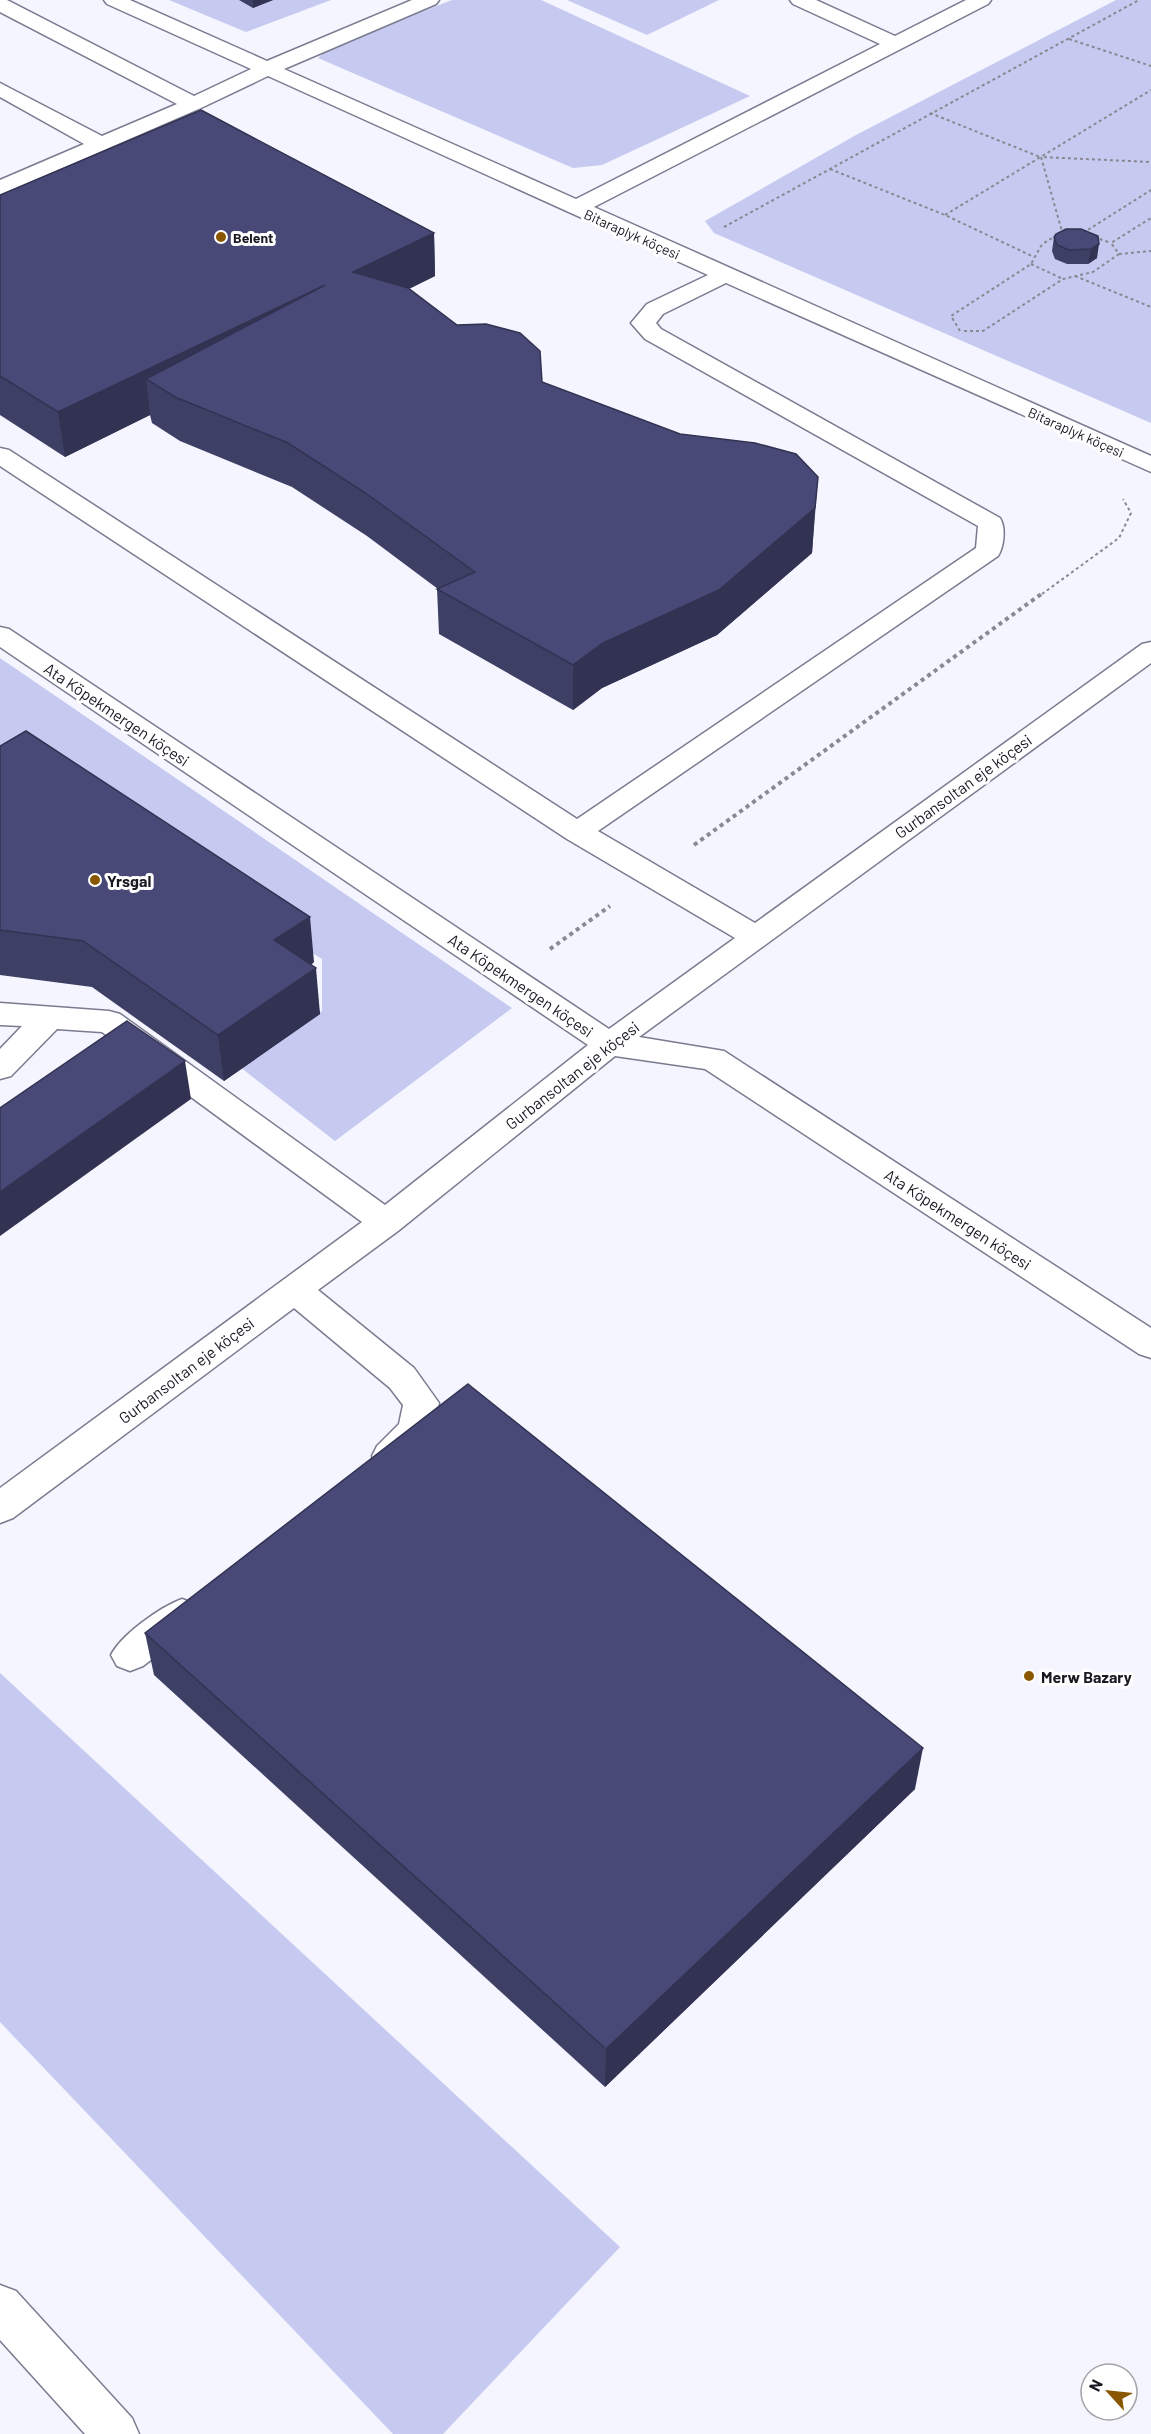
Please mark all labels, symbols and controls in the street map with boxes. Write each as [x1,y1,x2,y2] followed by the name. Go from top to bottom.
[581,205,683,263] street label: Bitaraplyk köçesi
[233,229,273,246] place label: Belent
[214,230,228,244] marker: Belent
[1025,403,1127,461] street label: Bitaraplyk köçesi
[41,658,193,770] street label: Ata Köpekmergen köçesi
[891,730,1035,842] street label: Gurbansoltan eje köçesi
[107,871,151,890] place label: Yrsgal
[88,873,102,887] marker: Yrsgal
[445,929,597,1041] street label: Ata Köpekmergen köçesi
[501,1017,643,1133] street label: Gurbansoltan eje köçesi
[881,1164,1035,1274] street label: Ata Köpekmergen köçesi
[115,1313,257,1427] street label: Gurbansoltan eje köçesi
[1041,1667,1132,1686] place label: Merw Bazary
[1022,1669,1036,1683] marker: Merw Bazary
[1079,2362,1139,2422] north arrow
[1084,2376,1106,2394] text: N

